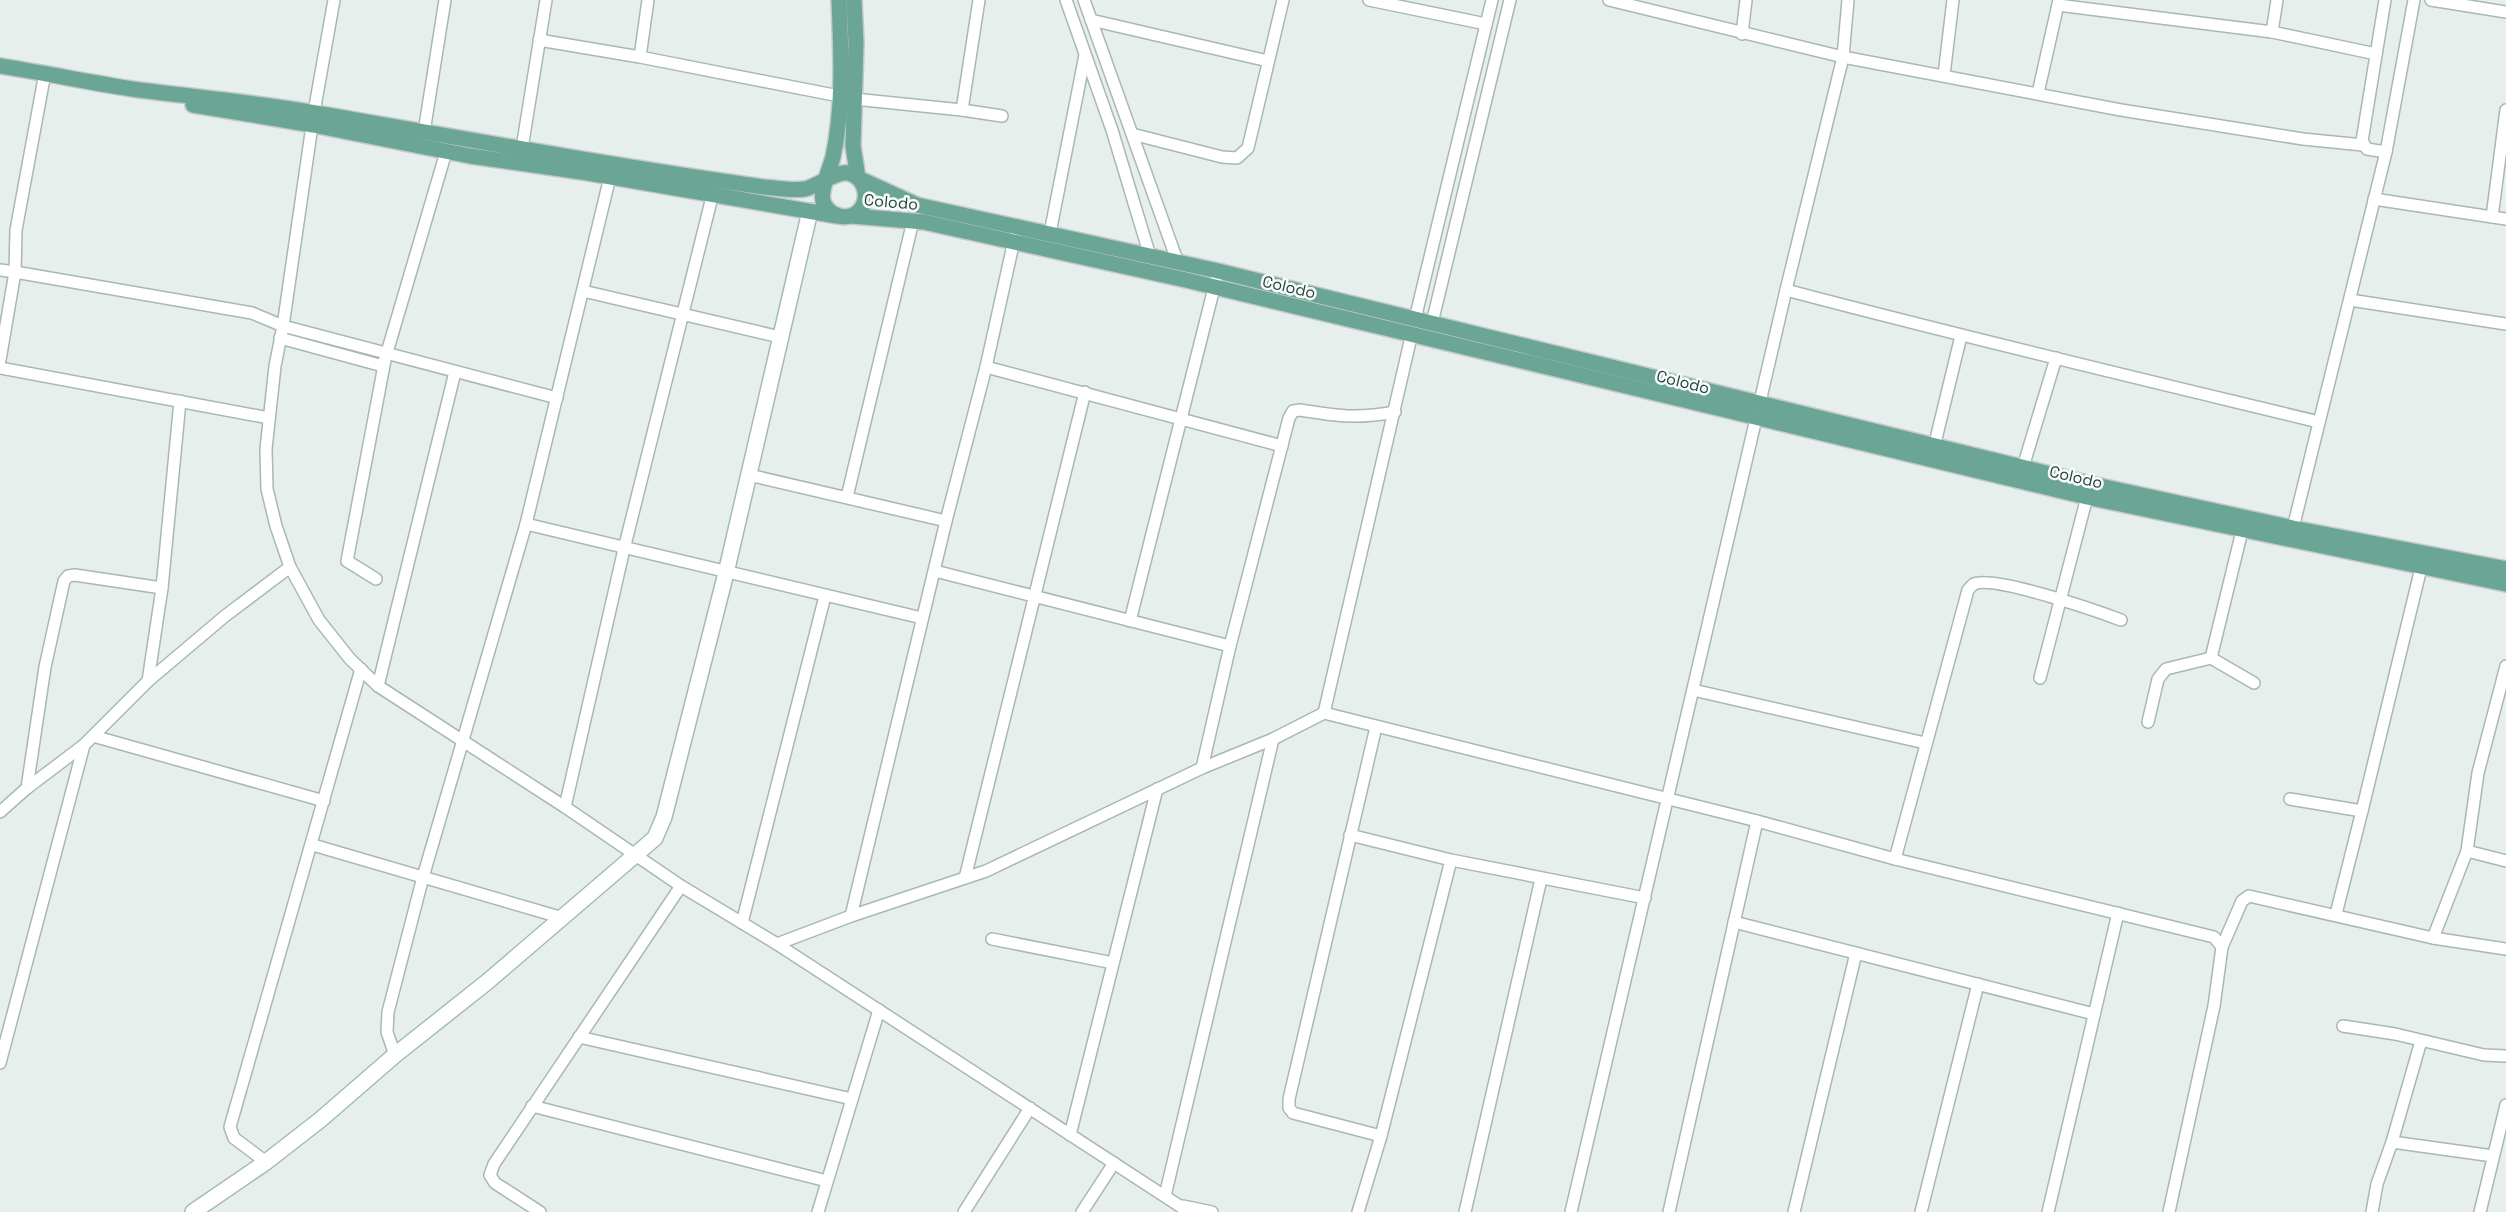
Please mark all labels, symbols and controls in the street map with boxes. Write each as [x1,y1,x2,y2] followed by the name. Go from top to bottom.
[863,189,919,215] street label: Colodo
[1260,271,1318,303] street label: Colodo
[1654,365,1712,399] street label: Colodo
[2047,461,2105,493] street label: Colodo

